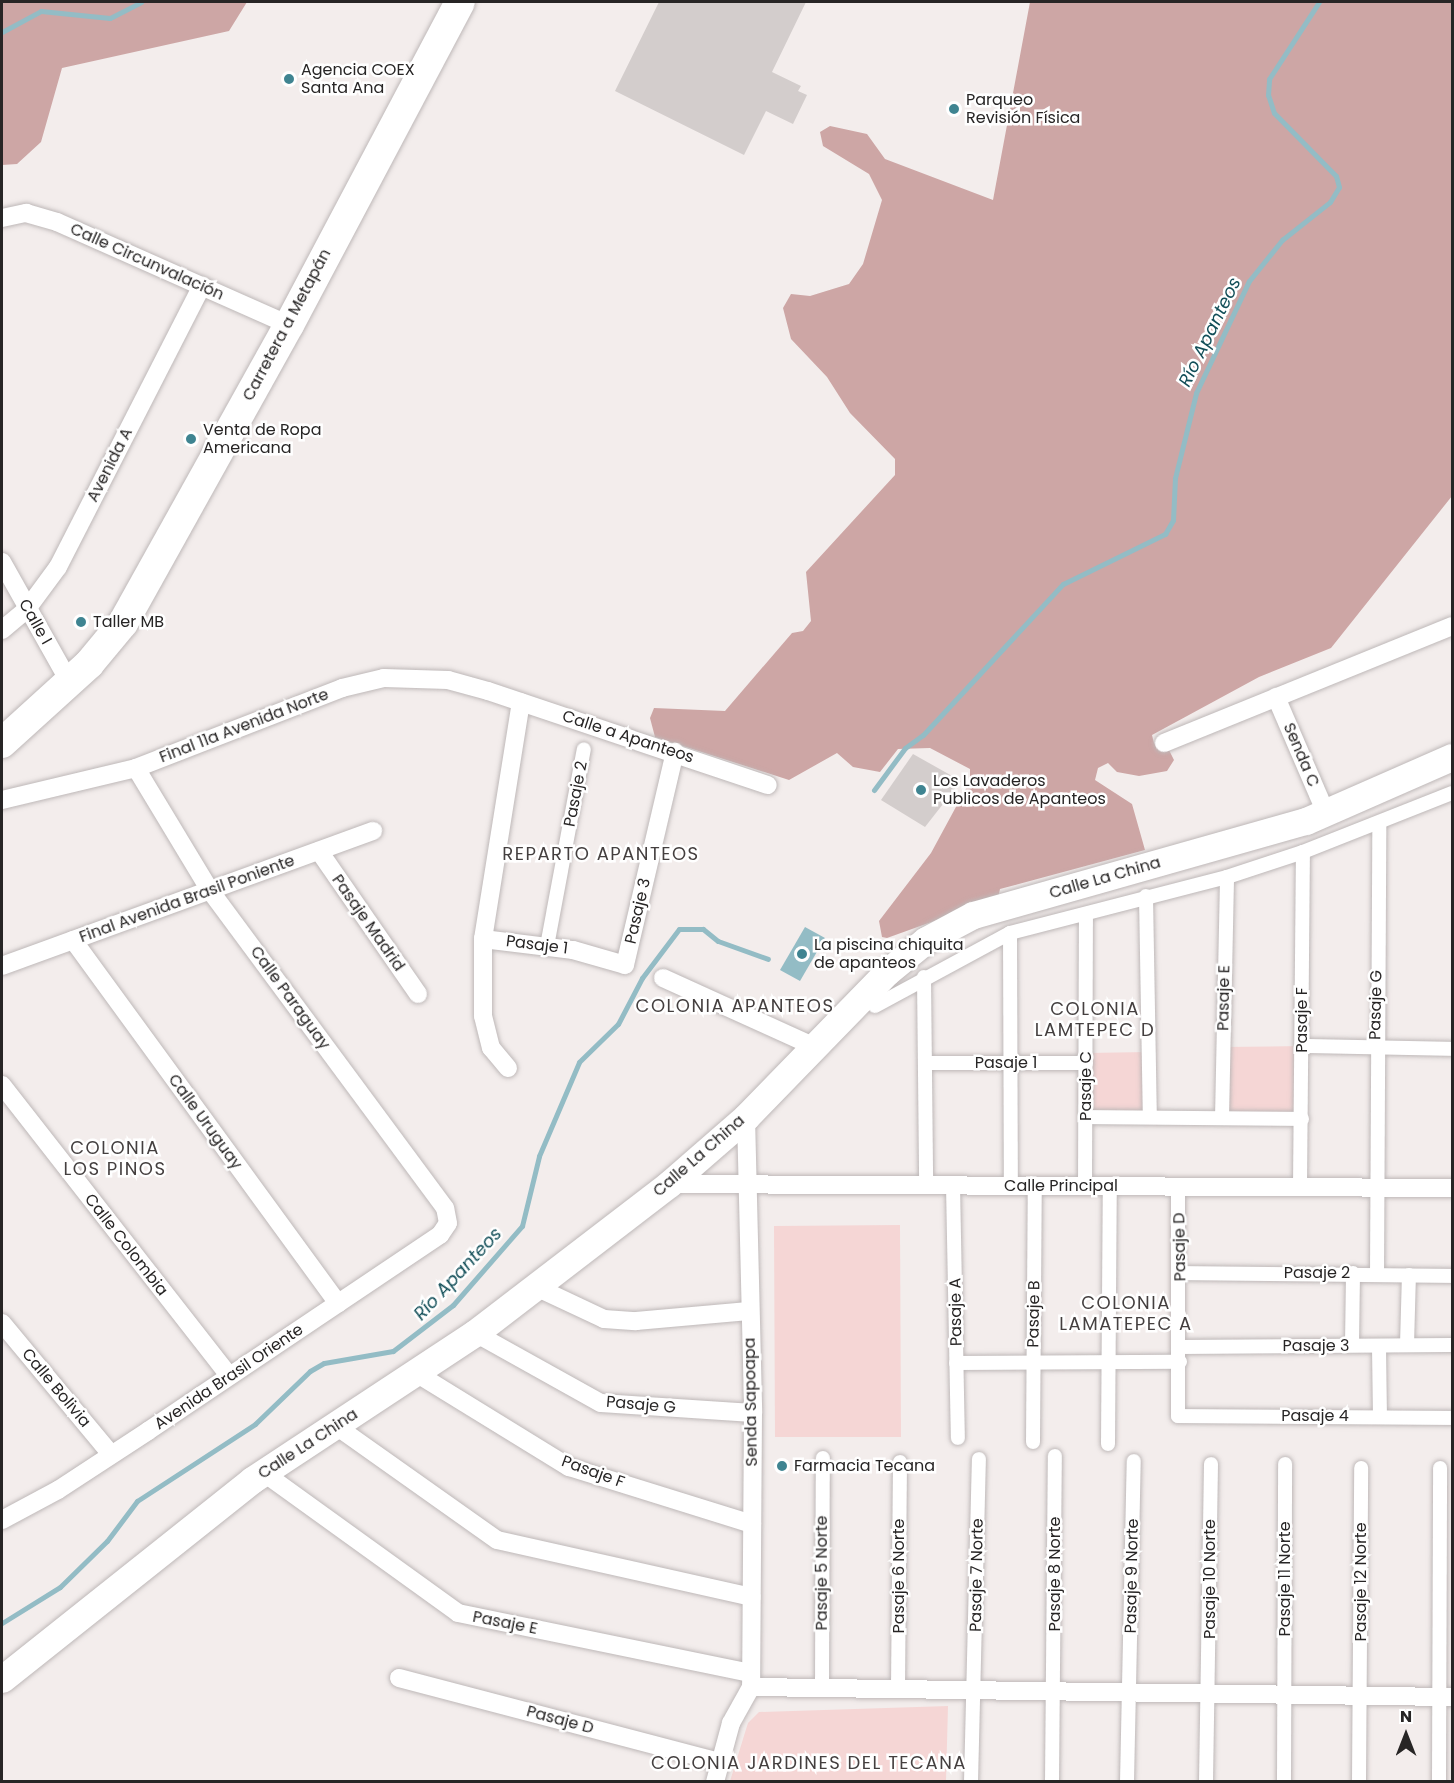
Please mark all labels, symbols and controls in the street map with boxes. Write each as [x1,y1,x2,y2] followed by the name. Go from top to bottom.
[301,60,415,98] place label: Agencia COEX Santa Ana
[282,72,296,86] marker: Agencia COEX Santa Ana
[966,90,1080,128] place label: Parqueo Revisión Física
[947,102,961,116] marker: Parqueo Revisión Física
[67,219,227,305] street label: Calle Circunvalación
[239,246,335,404] street label: Carretera a Metapán
[1174,274,1246,390] water label: Río Apanteos
[203,420,321,458] place label: Venta de Ropa Americana
[83,425,137,505] street label: Avenida A
[184,432,198,446] marker: Venta de Ropa Americana
[14,596,56,648] street label: Calle I
[93,612,164,632] place label: Taller MB
[74,615,88,629] marker: Taller MB
[157,685,331,767] street label: Final 11a Avenida Norte
[560,707,696,767] street label: Calle a Apanteos
[1279,720,1323,790] street label: Senda C
[560,759,592,829] street label: Pasaje 2
[933,771,1106,809] place label: Los Lavaderos Publicos de Apanteos
[914,783,928,797] marker: Los Lavaderos Publicos de Apanteos
[502,843,700,865] district label: REPARTO APANTEOS
[77,851,297,947] street label: Final Avenida Brasil Poniente
[1047,853,1163,903] street label: Calle La China
[328,871,408,975] street label: Pasaje Madrid
[621,876,655,946] street label: Pasaje 3
[505,932,569,958] street label: Pasaje 1
[814,935,964,973] place label: La piscina chiquita de apanteos
[246,943,334,1053] street label: Calle Paraguay
[795,947,809,961] marker: La piscina chiquita de apanteos
[1214,965,1234,1031] street label: Pasaje E
[1366,970,1386,1040] street label: Pasaje G
[1292,987,1312,1053] street label: Pasaje F
[635,995,835,1017] district label: COLONIA APANTEOS
[1035,999,1155,1042] district label: COLONIA LAMTEPEC D
[1076,1051,1096,1121] street label: Pasaje C
[975,1053,1037,1073] street label: Pasaje 1
[164,1071,246,1173] street label: Calle Uruguay
[649,1111,749,1201] street label: Calle La China
[63,1138,167,1180] district label: COLONIA LOS PINOS
[1004,1176,1118,1196] street label: Calle Principal
[80,1190,172,1300] street label: Calle Colombia
[1170,1212,1190,1282] street label: Pasaje D
[410,1223,506,1325] water label: Río Apanteos
[1284,1263,1350,1283] street label: Pasaje 2
[946,1278,966,1346] street label: Pasaje A
[1024,1280,1044,1348] street label: Pasaje B
[1059,1293,1193,1336] district label: COLONIA LAMATEPEC A
[151,1320,307,1434] street label: Avenida Brasil Oriente
[1283,1336,1349,1356] street label: Pasaje 3
[740,1337,762,1467] street label: Senda Sapoapa
[18,1345,94,1431] street label: Calle Bolivia
[605,1392,677,1418] street label: Pasaje G
[255,1405,361,1483] street label: Calle La China
[1281,1406,1349,1426] street label: Pasaje 4
[559,1452,627,1492] street label: Pasaje F
[794,1456,935,1476] place label: Farmacia Tecana
[775,1459,789,1473] marker: Farmacia Tecana
[812,1516,832,1630] street label: Pasaje 5 Norte
[1045,1517,1065,1631] street label: Pasaje 8 Norte
[889,1518,909,1634] street label: Pasaje 6 Norte
[966,1518,988,1632] street label: Pasaje 7 Norte
[1121,1518,1143,1634] street label: Pasaje 9 Norte
[1200,1519,1220,1639] street label: Pasaje 10 Norte
[1275,1521,1295,1637] street label: Pasaje 11 Norte
[1351,1522,1371,1642] street label: Pasaje 12 Norte
[471,1607,539,1639] street label: Pasaje E
[524,1702,596,1738] street label: Pasaje D
[1376,1705,1436,1765] north arrow
[1400,1705,1412,1728] text: N
[651,1752,967,1774] district label: COLONIA JARDINES DEL TECANA

